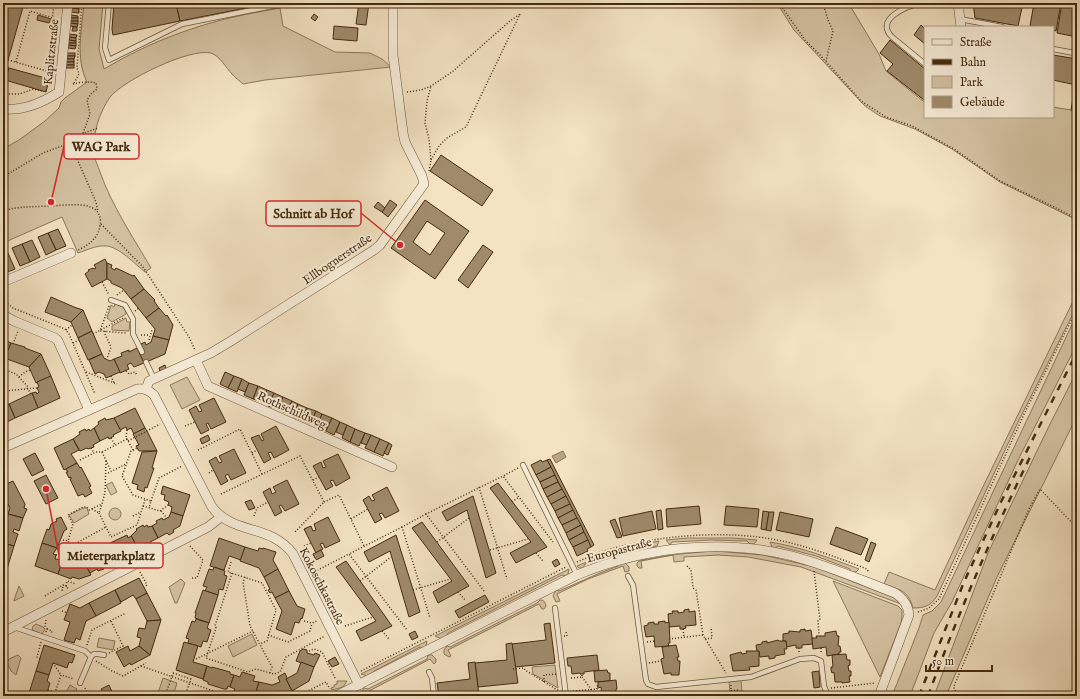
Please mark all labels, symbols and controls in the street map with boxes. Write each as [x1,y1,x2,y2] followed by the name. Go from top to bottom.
[41,18,63,86] street label: Kaplitzstraße
[924,26,1054,118] legend
[960,35,992,50] text: Straße
[960,55,987,70] text: Bahn
[960,75,983,90] text: Park
[960,95,1005,110] text: Gebäude
[64,134,139,159] callout: WAG Park
[71,139,131,156] text: WAG Park
[266,201,361,226] callout: Schnitt ab Hof
[273,206,355,223] text: Schnitt ab Hof
[300,230,375,288] street label: Ellbognerstraße
[255,388,329,433] street label: Rothschildweg
[585,534,654,567] street label: Europastraße
[59,543,163,568] callout: Mieterparkplatz
[296,545,348,628] street label: Kokoschkastraße
[67,548,155,565] text: Mieterparkplatz
[926,647,992,673] scale bar
[932,654,954,669] text: 50 m

